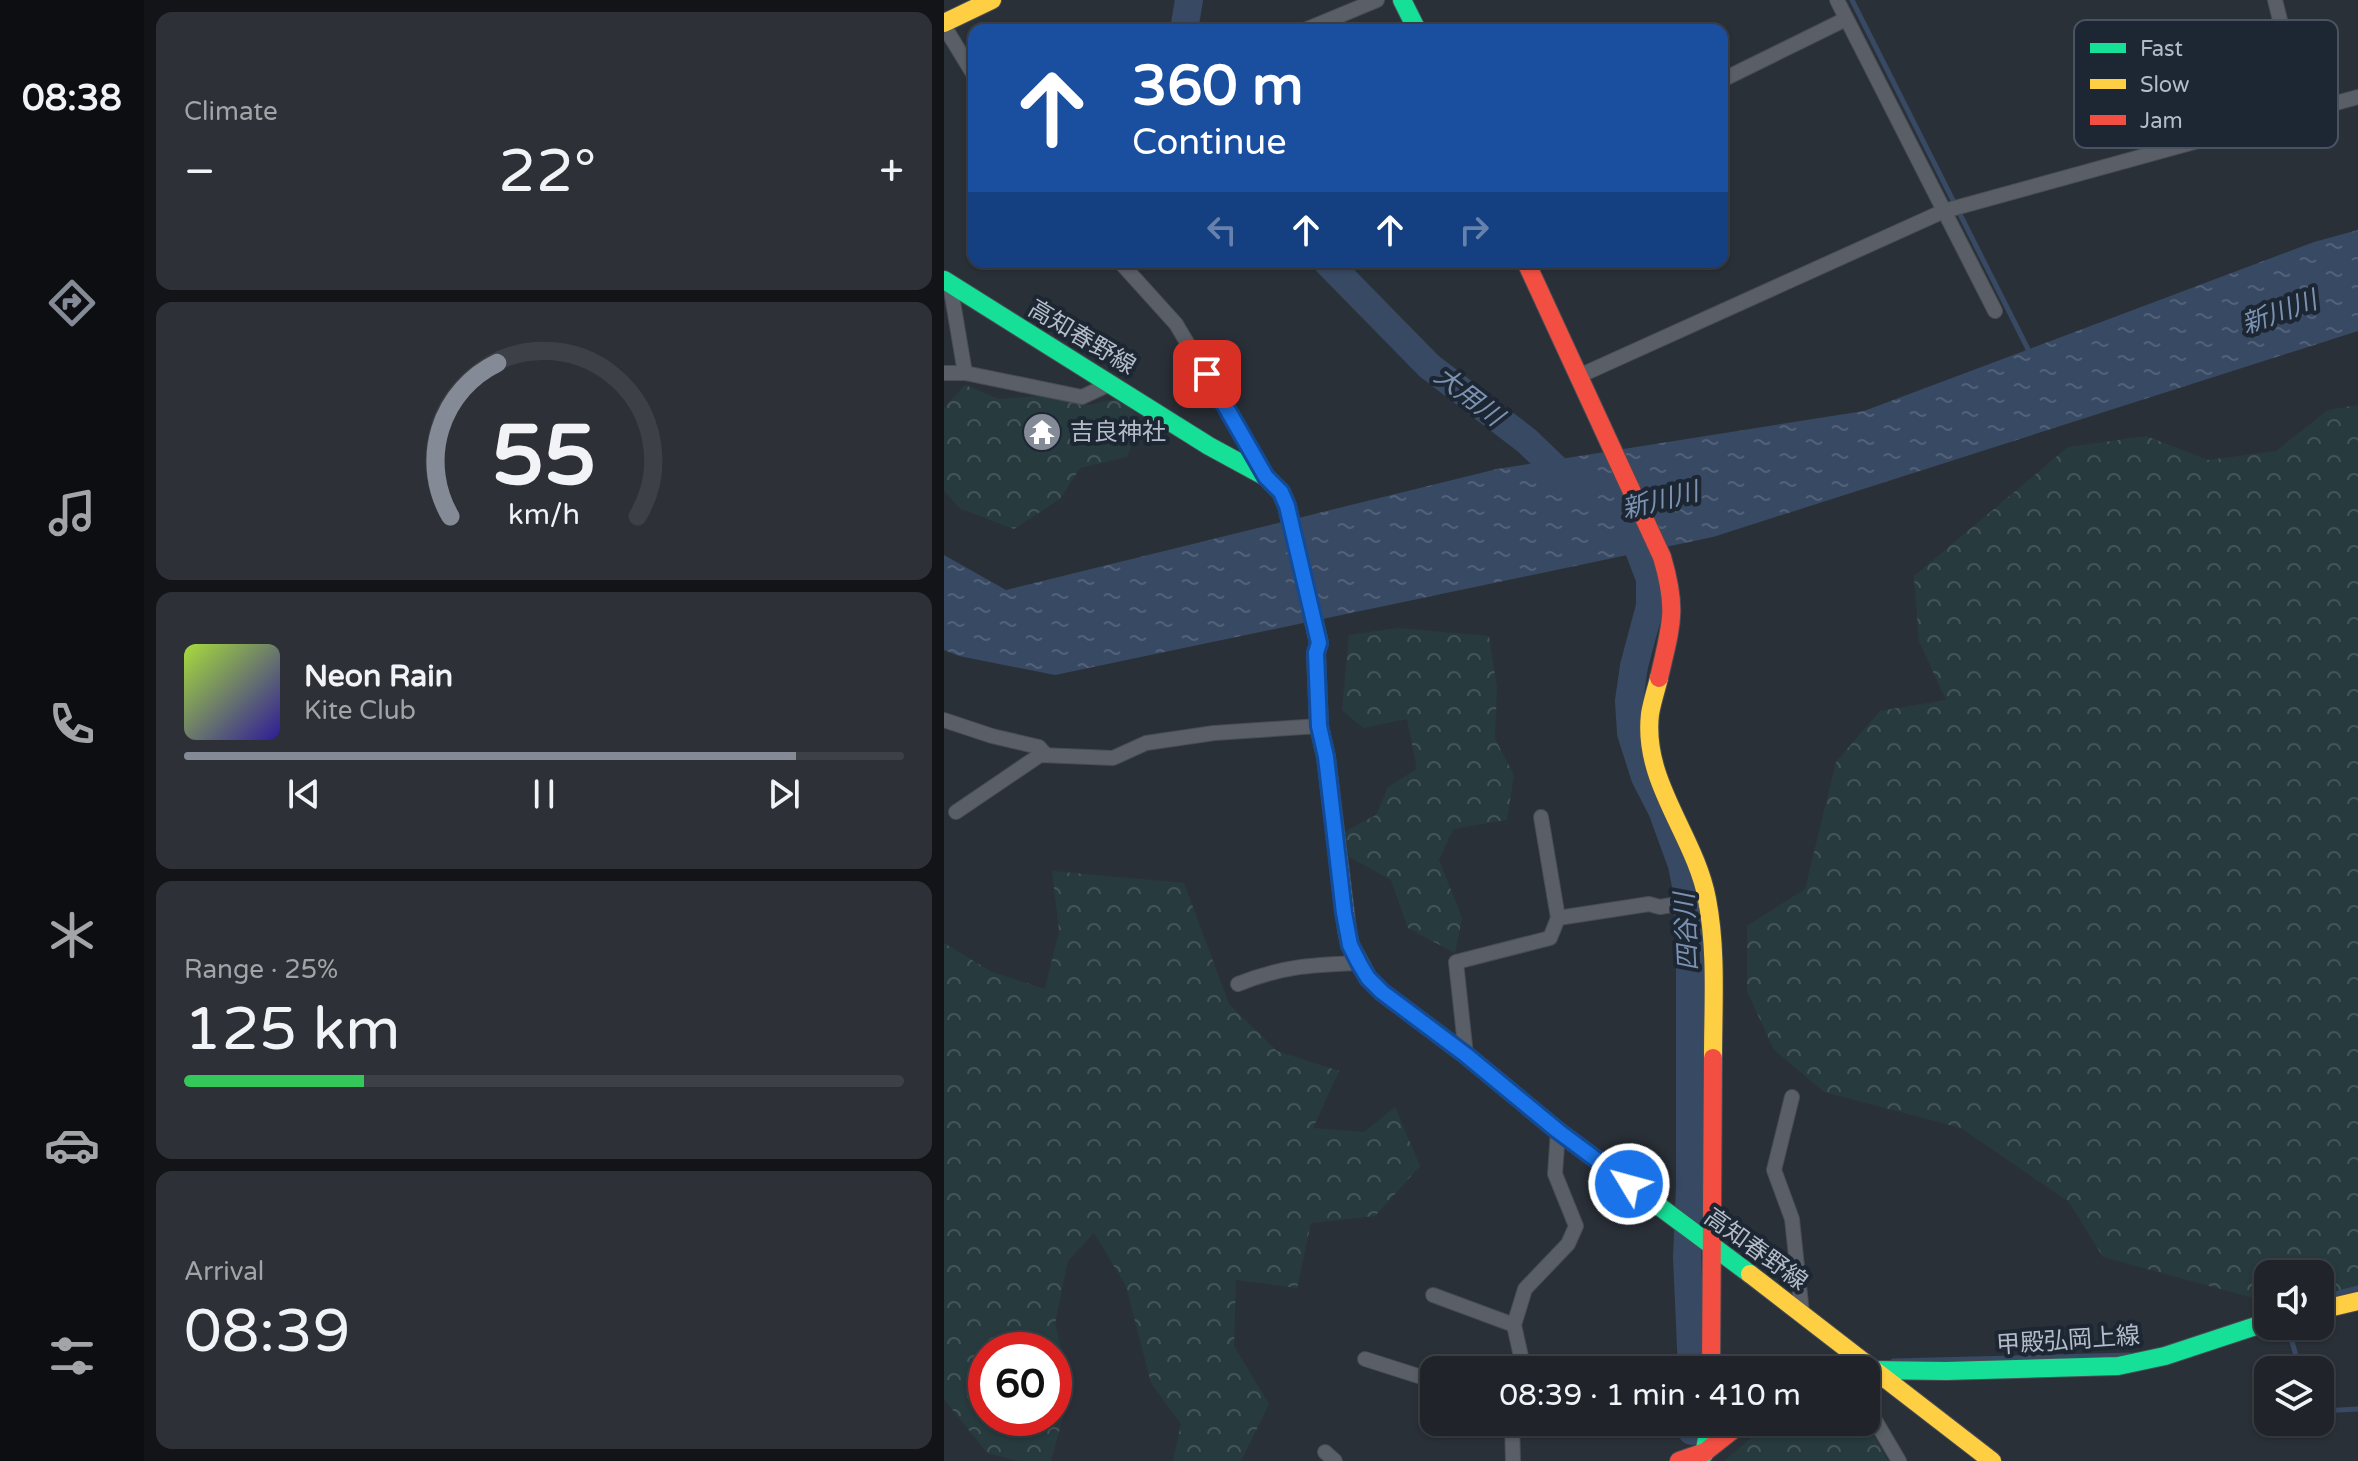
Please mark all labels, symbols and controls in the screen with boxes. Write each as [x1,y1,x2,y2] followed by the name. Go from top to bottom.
[2074,20,2338,148] legend
[2140,36,2183,62] text: Fast
[1132,53,1303,120] text: 360 m
[1000,56,1104,160] icon: ahead
[2140,72,2190,98] text: Slow
[22,77,122,120] text: 08:38
[184,96,278,127] text: Climate
[2140,108,2183,134] text: Jam
[1132,121,1287,164] text: Continue
[498,136,596,208] text: 22°
[184,146,215,199] text: −
[879,146,904,199] text: +
[1200,208,1244,252] icon: left
[1284,208,1328,252] icon: ahead
[1368,208,1412,252] icon: ahead
[1452,208,1496,252] icon: right
[44,275,100,331] icon: directions
[2237,284,2324,340] water label: 新川川
[1023,294,1141,381] street label: 高知春野線
[1173,340,1241,408] pin
[1185,352,1229,396] icon: arrive
[1428,360,1511,434] water label: 大用川
[492,406,596,506] text: 55
[1021,411,1063,453] temple icon: 吉良神社
[1070,418,1166,447] place label: 吉良神社
[1619,475,1705,525] water label: 新川川
[44,485,100,541] icon: music
[508,498,580,532] text: km/h
[304,658,453,695] text: Neon Rain
[304,695,416,726] text: Kite Club
[44,696,100,752] icon: phone
[282,772,326,816] icon: previous
[522,772,566,816] icon: pause
[762,772,806,816] icon: next
[1669,889,1704,972] water label: 四谷川
[44,907,100,963] icon: climate
[184,954,338,985] text: Range · 25%
[184,994,400,1066] text: 125 km
[44,1117,100,1173] icon: car
[1587,1142,1671,1226] position arrow
[1699,1202,1813,1296] street label: 高知春野線
[184,1256,264,1287] text: Arrival
[2254,1260,2334,1436] map controls
[2254,1260,2334,1340] button: sound
[184,1296,350,1368] text: 08:39
[1995,1321,2141,1360] street label: 甲殿弘岡上線
[44,1328,100,1384] icon: filters
[968,1332,1072,1436] speed limit sign: 60
[2254,1356,2334,1436] button: layers
[1499,1377,1801,1414] text: 08:39 · 1 min · 410 m

